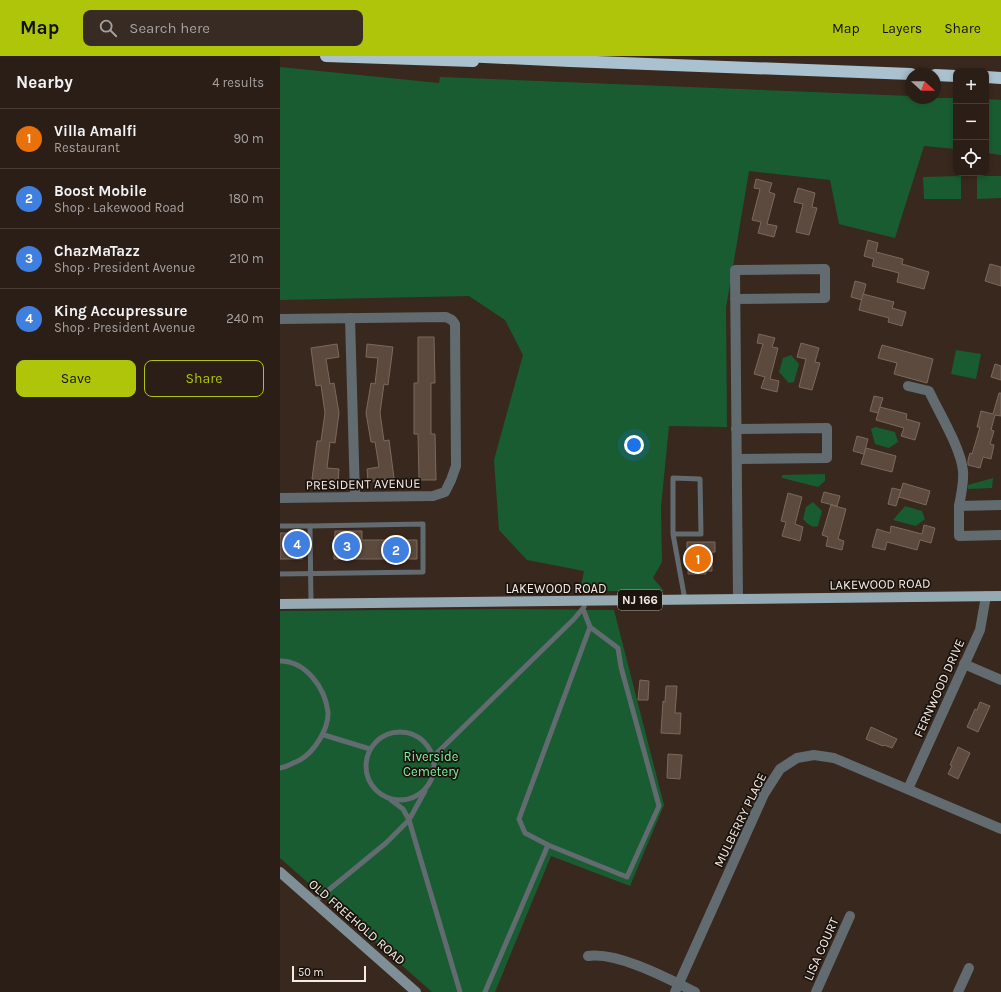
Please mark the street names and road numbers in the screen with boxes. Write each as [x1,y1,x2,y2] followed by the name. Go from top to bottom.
[306,475,420,493] street label: PRESIDENT AVENUE
[829,576,931,592] street label: LAKEWOOD ROAD
[505,581,607,596] street label: LAKEWOOD ROAD
[618,590,662,610] road number: NJ 166
[911,637,967,739] street label: FERNWOOD DRIVE
[711,770,769,870] street label: MULBERRY PLACE
[306,876,408,968] street label: OLD FREEHOLD ROAD
[800,915,842,983] street label: LISA COURT

